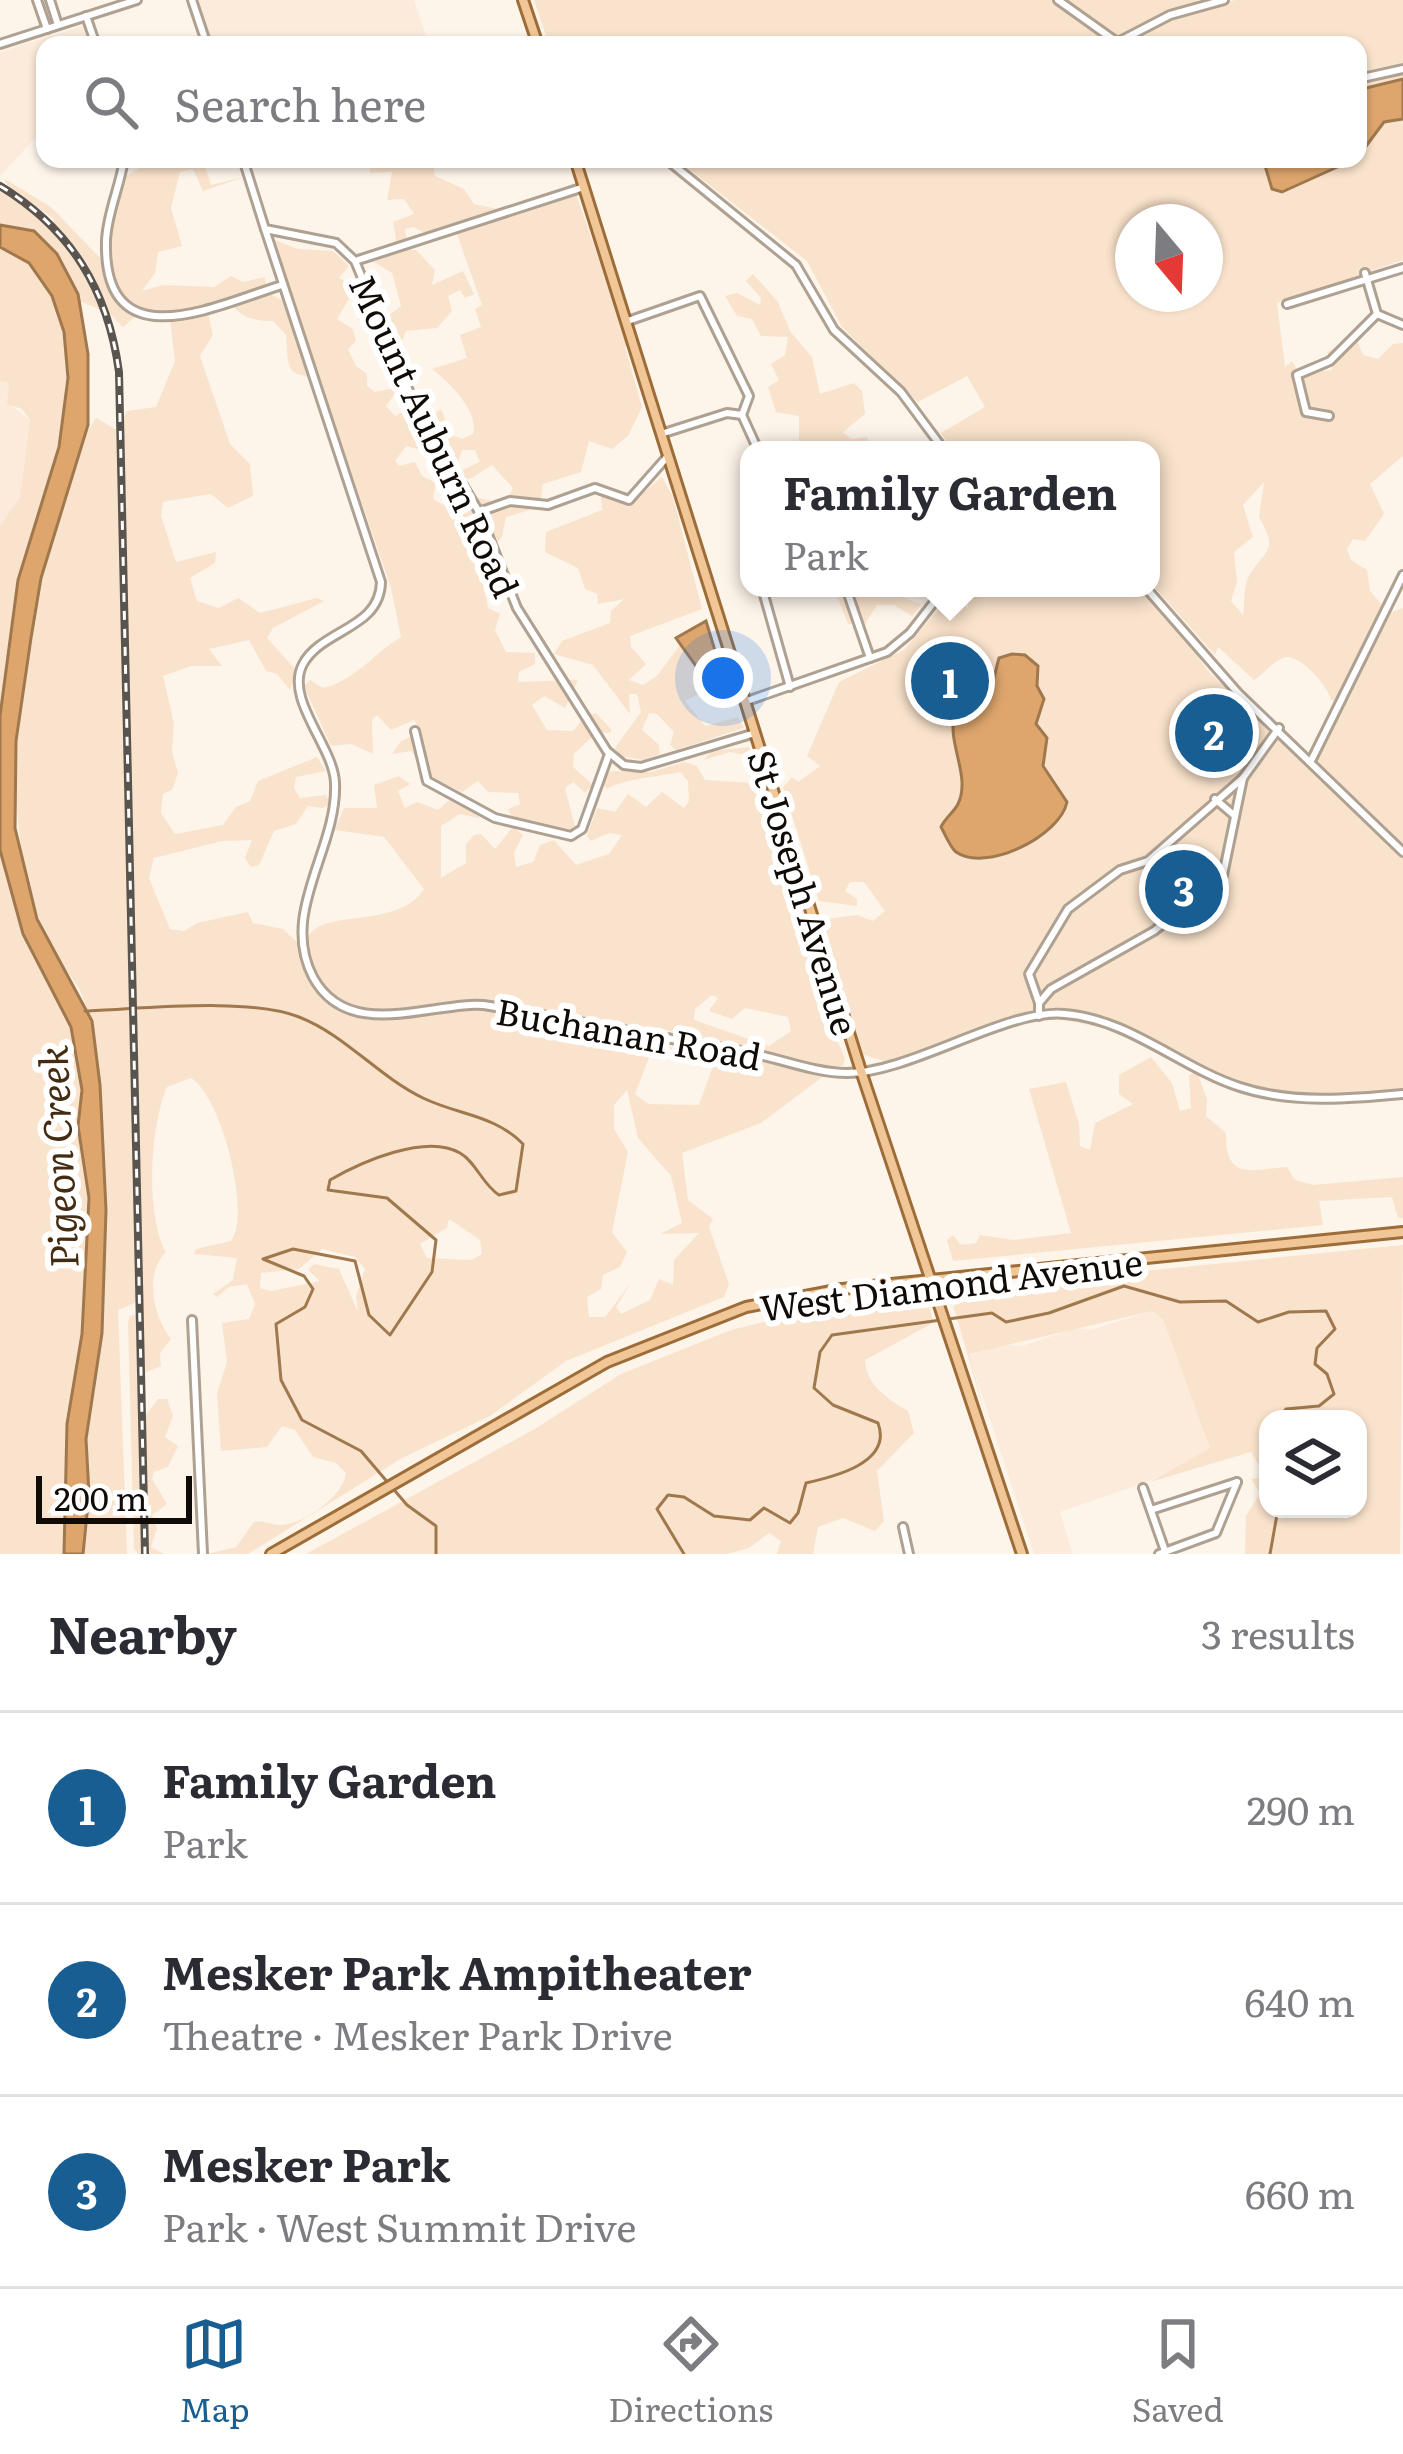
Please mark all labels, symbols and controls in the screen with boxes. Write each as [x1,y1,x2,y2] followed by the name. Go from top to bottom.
[36,36,1367,168] search box
[78,69,144,135] icon: search
[174,69,426,136] text: Search here
[1115,204,1223,312] north arrow
[338,265,534,605] street label: Mount Auburn Road
[740,441,1160,597] popup
[783,457,1117,524] text: Family Garden
[783,524,868,582] text: Park
[911,636,989,726] pin: 1
[693,648,753,708] your location
[1175,688,1253,778] pin: 2
[736,743,874,1041] street label: St Joseph Avenue
[1145,844,1223,934] pin: 3
[492,983,766,1081] street label: Buchanan Road
[21,1043,91,1270] water label: Pigeon Creek
[757,1233,1145,1333] street label: West Diamond Avenue
[1259,1410,1367,1518] map controls
[1259,1410,1367,1518] button: layers
[36,1470,192,1523] scale bar
[54,1472,148,1521] text: 200 m
[48,1594,237,1670] text: Nearby
[1201,1603,1355,1661] text: 3 results
[162,1745,497,1812] text: Family Garden
[79,1779,95,1837] text: 1
[1247,1779,1355,1837] text: 290 m
[162,1812,248,1870] text: Park
[162,1937,752,2004] text: Mesker Park Ampitheater
[77,1971,97,2029] text: 2
[1244,1971,1355,2029] text: 640 m
[162,2004,673,2062] text: Theatre · Mesker Park Drive
[162,2129,450,2196] text: Mesker Park
[76,2163,98,2221] text: 3
[1245,2163,1355,2221] text: 660 m
[162,2196,636,2254] text: Park · West Summit Drive
[179,2311,250,2432] tab: Map
[608,2311,773,2432] tab: Directions
[1132,2311,1224,2432] tab: Saved

